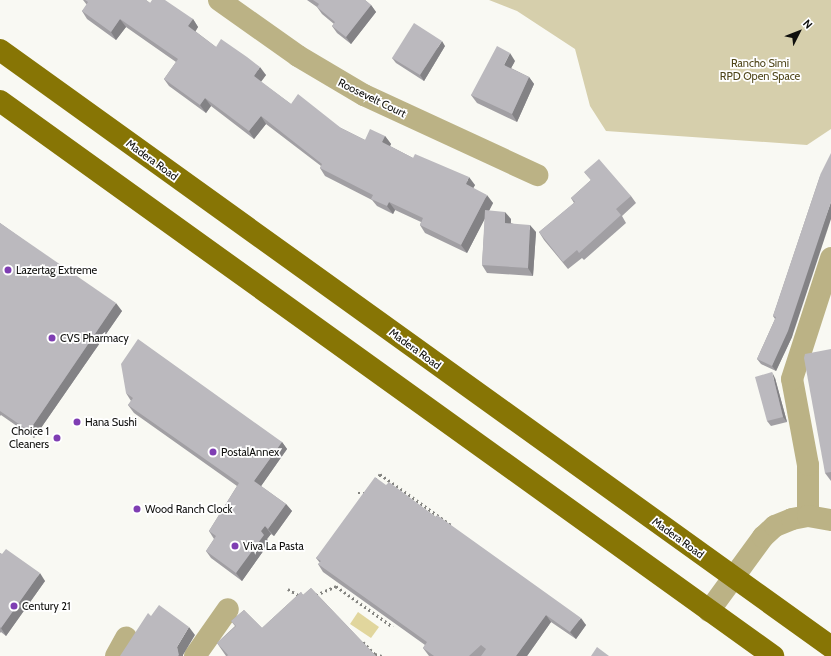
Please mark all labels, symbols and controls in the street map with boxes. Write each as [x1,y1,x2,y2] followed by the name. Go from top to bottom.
[779,12,819,52] north arrow
[800,16,816,32] text: N
[720,57,800,83] park label: Rancho Simi RPD Open Space
[336,76,408,120] street label: Roosevelt Court
[123,137,181,183] street label: Madera Road
[16,263,97,277] place label: Lazertag Extreme
[3,265,13,275] marker: Lazertag Extreme
[386,326,444,372] street label: Madera Road
[60,331,129,345] place label: CVS Pharmacy
[47,333,57,343] marker: CVS Pharmacy
[85,415,137,429] place label: Hana Sushi
[72,417,82,427] marker: Hana Sushi
[9,425,49,451] place label: Choice 1 Cleaners
[52,433,62,443] marker: Choice 1 Cleaners
[221,445,279,459] place label: PostalAnnex
[208,447,218,457] marker: PostalAnnex
[145,502,232,516] place label: Wood Ranch Clock
[132,504,142,514] marker: Wood Ranch Clock
[649,515,707,561] street label: Madera Road
[243,539,304,553] place label: Viva La Pasta
[230,541,240,551] marker: Viva La Pasta
[22,599,71,613] place label: Century 21
[9,601,19,611] marker: Century 21

